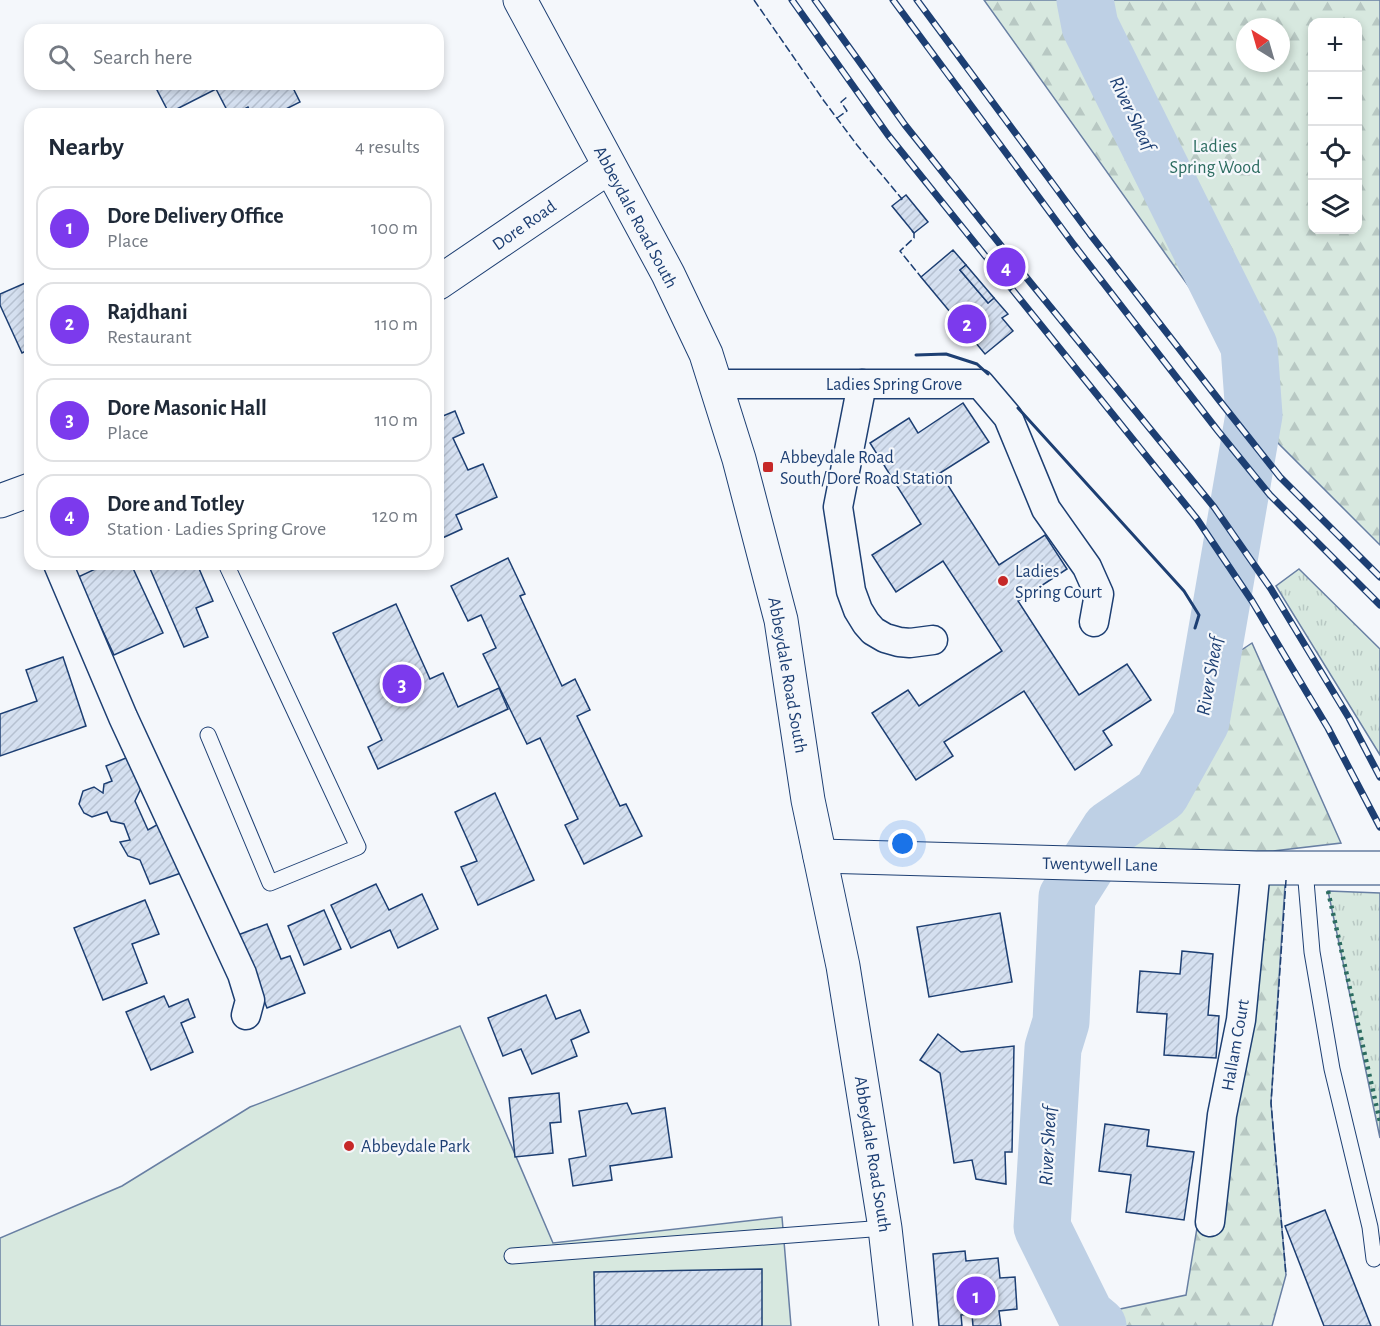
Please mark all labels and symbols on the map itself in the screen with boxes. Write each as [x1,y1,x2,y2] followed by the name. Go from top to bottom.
[1236,18,1290,72] north arrow
[1106,73,1160,157] water label: River Sheaf
[1170,138,1260,177] park label: Ladies Spring Wood
[590,143,680,291] street label: Abbeydale Road South
[489,197,560,254] street label: Dore Road
[986,244,1026,290] pin: 4
[948,302,986,346] pin: 2
[826,376,962,394] street label: Ladies Spring Grove
[780,449,953,488] place label: Abbeydale Road South/Dore Road Station
[761,460,775,474] marker: Abbeydale Road South/Dore Road Station
[1015,563,1102,602] place label: Ladies Spring Court
[996,574,1010,588] marker: Ladies Spring Court
[764,596,810,755] street label: Abbeydale Road South
[1193,632,1227,717] water label: River Sheaf
[382,662,422,706] pin: 3
[888,829,917,858] your location
[1042,855,1158,875] street label: Twentywell Lane
[1219,998,1253,1093] street label: Hallam Court
[851,1075,893,1234] street label: Abbeydale Road South
[1036,1102,1060,1186] water label: River Sheaf
[361,1138,471,1156] place label: Abbeydale Park
[342,1139,356,1153] marker: Abbeydale Park
[956,1274,996,1318] pin: 1

